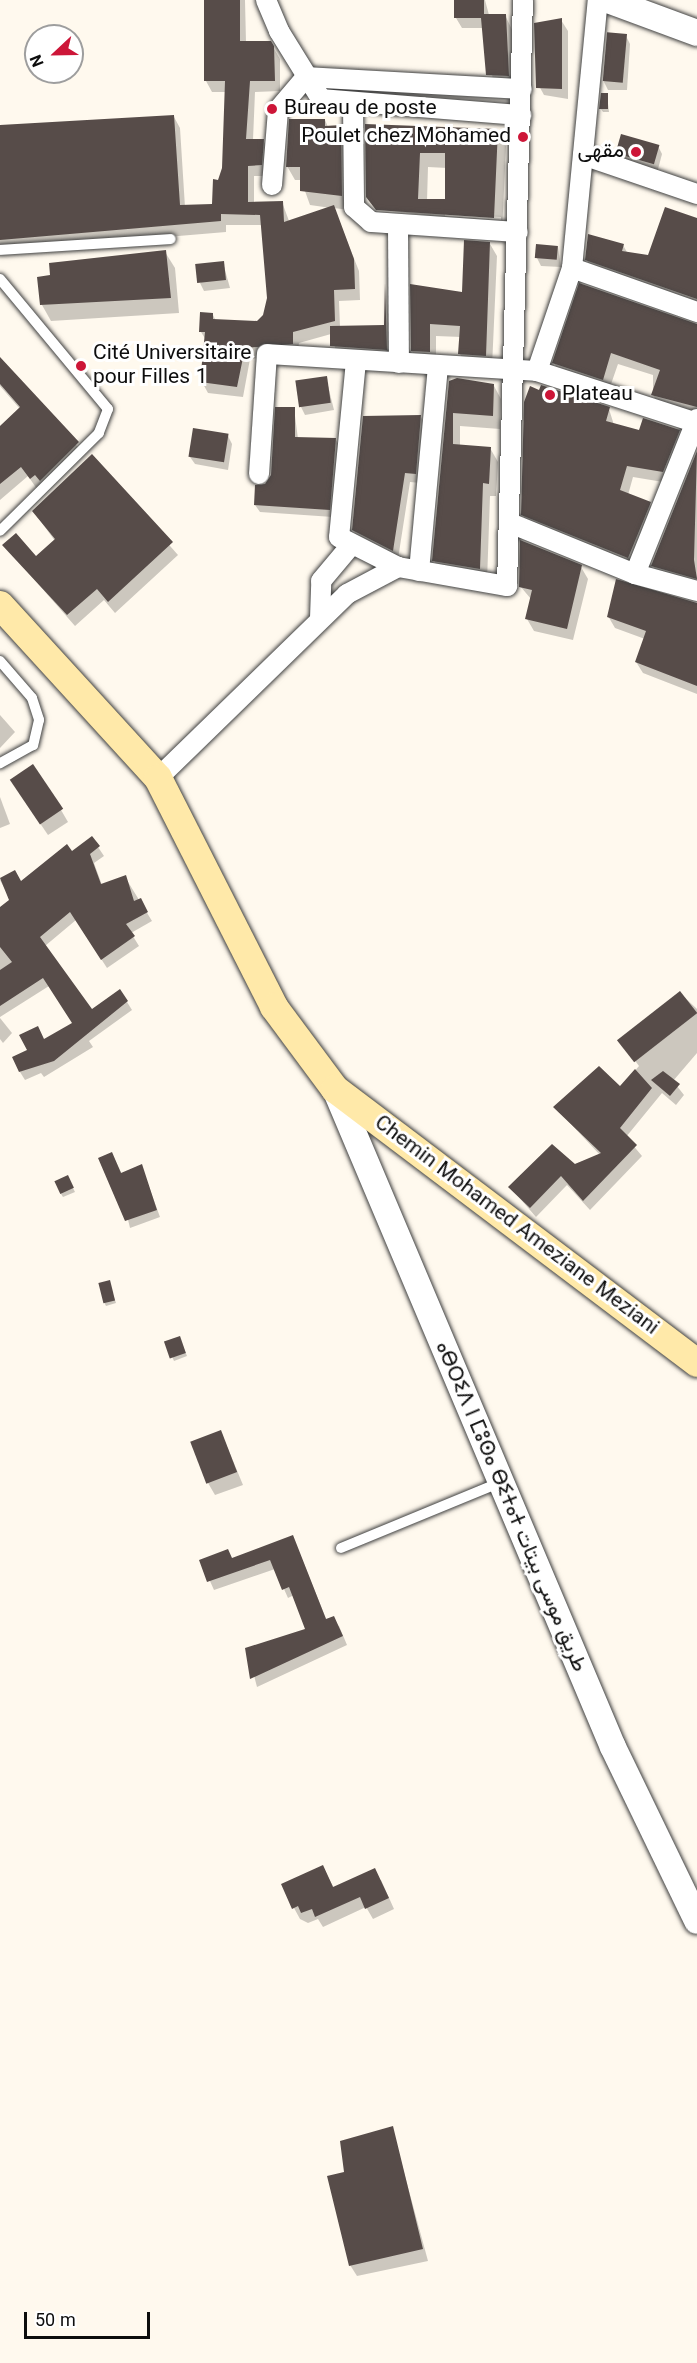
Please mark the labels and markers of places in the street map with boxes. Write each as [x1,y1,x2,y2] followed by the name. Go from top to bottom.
[284,96,437,122] place label: Bureau de poste
[265,102,279,116] marker: Bureau de poste
[301,124,511,150] place label: Poulet chez Mohamed
[516,130,530,144] marker: Poulet chez Mohamed
[577,139,624,165] place label: مقهى
[629,145,643,159] marker: مقهى
[93,341,251,391] place label: Cité Universitaire pour Filles 1
[74,359,88,373] marker: Cité Universitaire pour Filles 1
[562,382,633,408] place label: Plateau
[543,388,557,402] marker: Plateau

